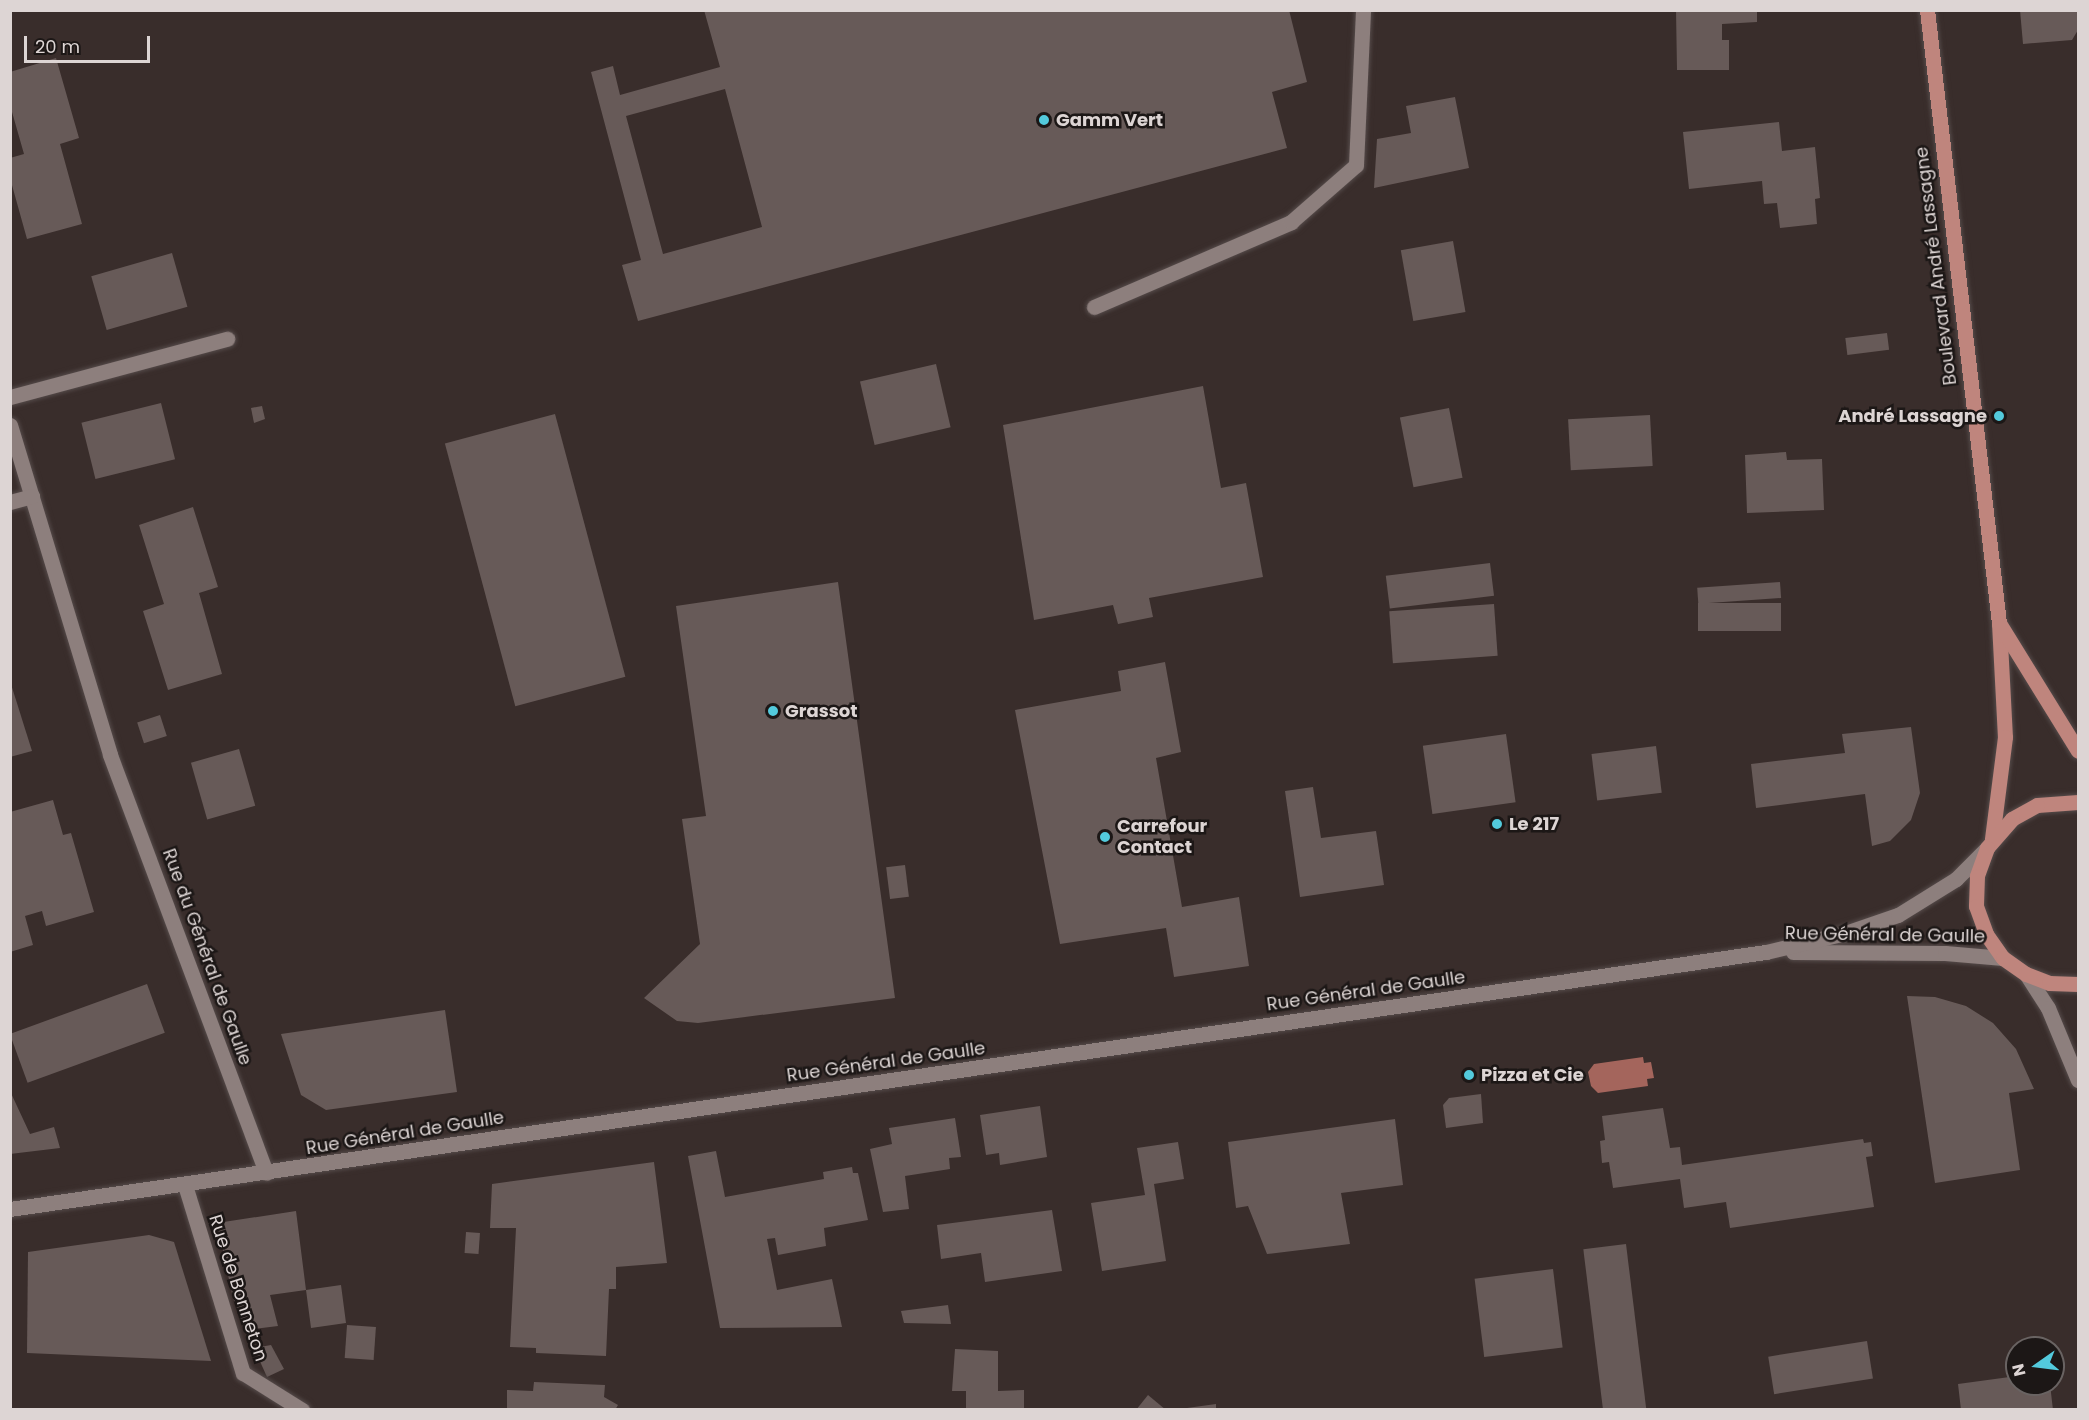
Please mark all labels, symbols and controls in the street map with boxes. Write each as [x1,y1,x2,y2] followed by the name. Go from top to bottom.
[27,24,153,62] scale bar
[35,34,80,59] text: 20 m
[1056,109,1163,131] place label: Gamm Vert
[1037,113,1051,127] marker: Gamm Vert
[1911,146,1961,386] street label: Boulevard André Lassagne
[1838,405,1987,427] place label: André Lassagne
[1992,409,2006,423] marker: André Lassagne
[785,700,858,722] place label: Grassot
[766,704,780,718] marker: Grassot
[1509,813,1559,835] place label: Le 217
[1117,816,1207,858] place label: Carrefour Contact
[1490,817,1504,831] marker: Le 217
[1098,830,1112,844] marker: Carrefour Contact
[158,846,256,1068] street label: Rue du Général de Gaulle
[1785,922,1985,948] street label: Rue Général de Gaulle
[1265,966,1467,1016] street label: Rue Général de Gaulle
[785,1037,987,1087] street label: Rue Général de Gaulle
[1481,1064,1584,1086] place label: Pizza et Cie
[1462,1068,1476,1082] marker: Pizza et Cie
[304,1107,506,1159] street label: Rue Général de Gaulle
[204,1212,272,1364] street label: Rue de Bonneton
[2005,1336,2065,1396] north arrow
[2006,1361,2032,1379] text: N

